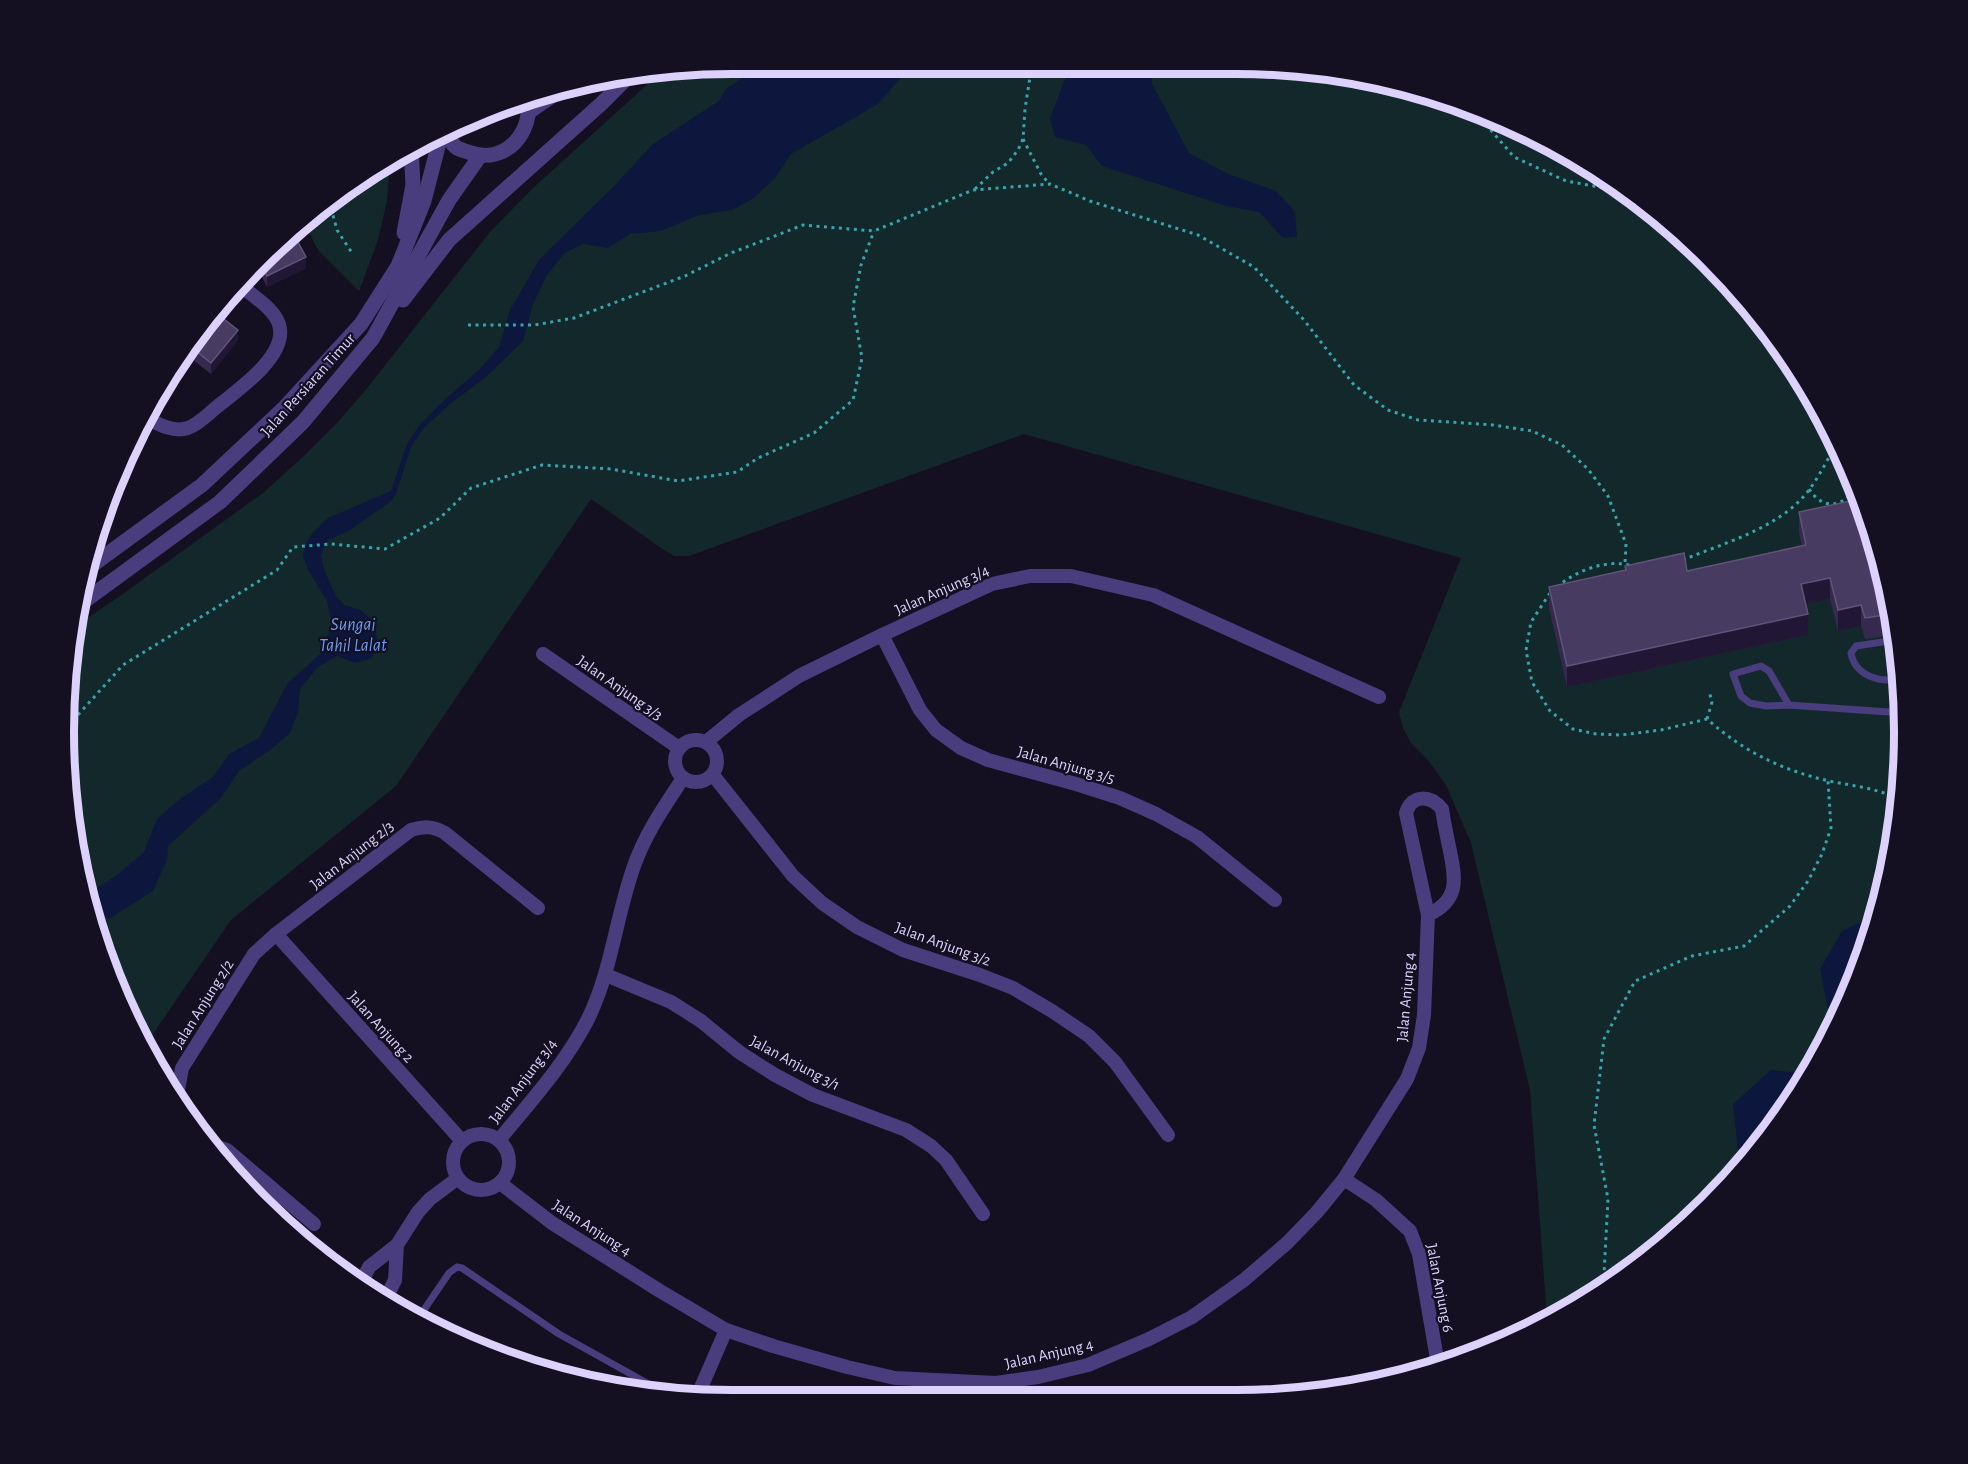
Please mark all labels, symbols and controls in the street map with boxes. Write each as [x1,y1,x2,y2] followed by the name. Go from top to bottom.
[258,330,359,439] street label: Jalan Persiaran Timur
[892,562,992,619] street label: Jalan Anjung 3/4
[319,616,387,655] water label: Sungai Tahil Lalat
[574,653,666,724] street label: Jalan Anjung 3/3
[1015,743,1116,787] street label: Jalan Anjung 3/5
[307,818,397,893] street label: Jalan Anjung 2/3
[893,919,993,970] street label: Jalan Anjung 3/2
[1394,951,1419,1043] street label: Jalan Anjung 4
[169,957,238,1052] street label: Jalan Anjung 2/2
[344,988,417,1066] street label: Jalan Anjung 2
[747,1033,842,1094] street label: Jalan Anjung 3/1
[486,1036,561,1127] street label: Jalan Anjung 3/4
[549,1197,634,1260] street label: Jalan Anjung 4
[1423,1242,1456,1334] street label: Jalan Anjung 6
[1003,1336,1095,1373] street label: Jalan Anjung 4

